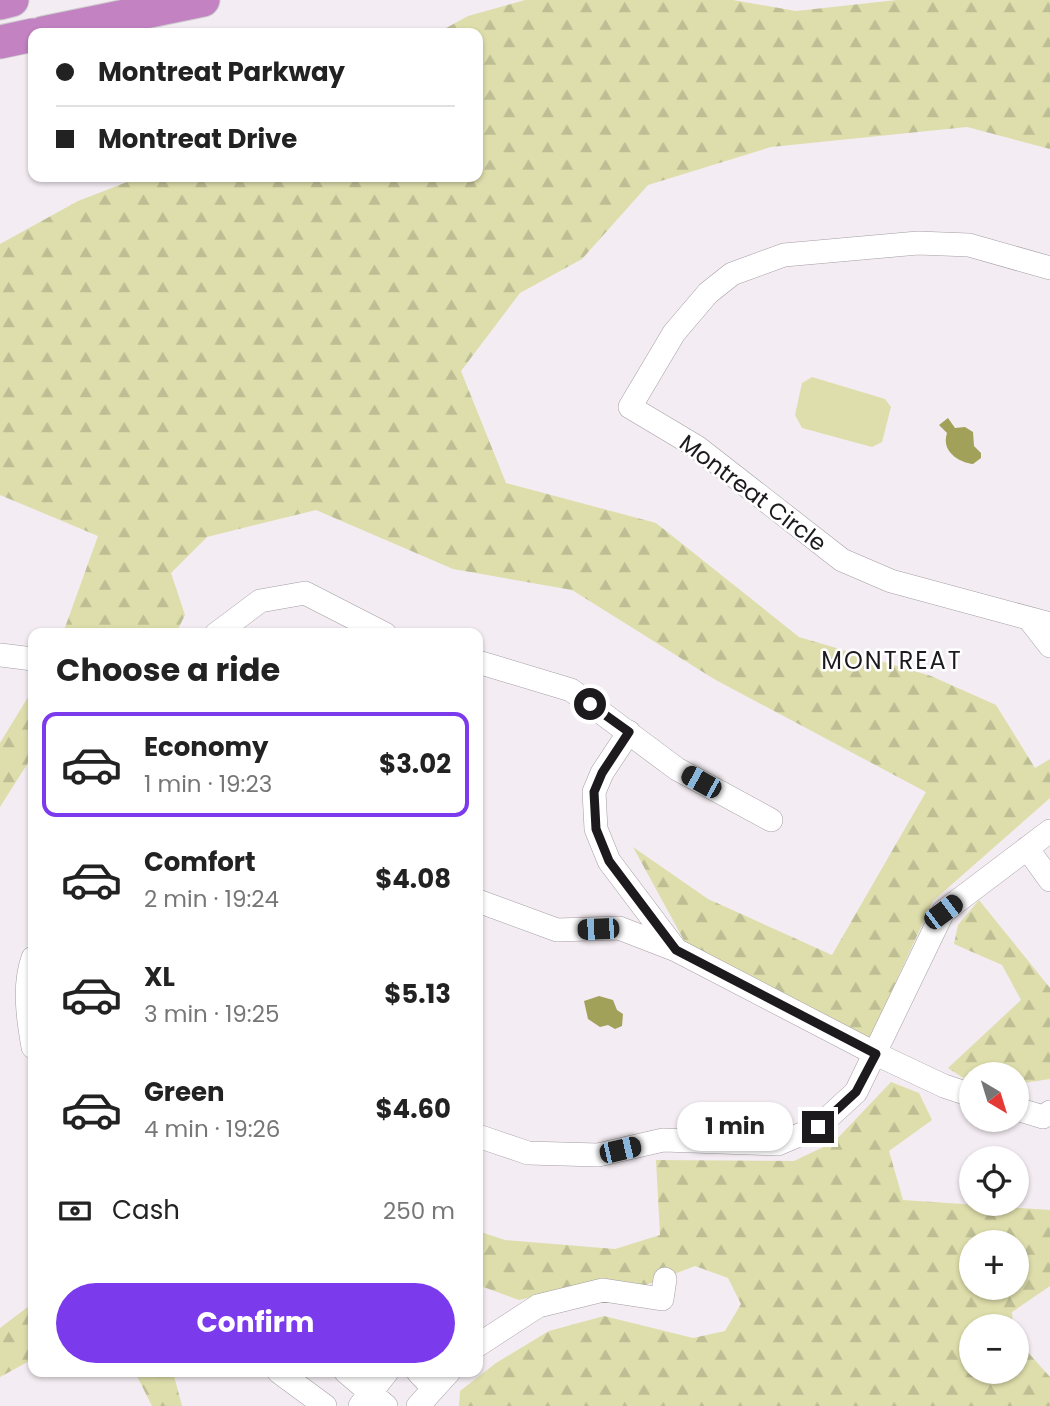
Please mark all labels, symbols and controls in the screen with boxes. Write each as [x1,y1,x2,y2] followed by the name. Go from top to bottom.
[98,54,345,90] text: Montreat Parkway
[98,121,297,157] text: Montreat Drive
[673,427,833,559] street label: Montreat Circle
[821,644,963,677] district label: MONTREAT
[56,647,280,692] text: Choose a ride
[574,688,606,720] route start
[144,729,268,765] text: Economy
[60,733,123,796] icon: car
[379,746,451,782] text: $3.02
[678,763,725,801] car
[144,768,272,800] text: 1 min · 19:23
[144,844,256,880] text: Comfort
[60,848,123,911] icon: car
[375,861,451,897] text: $4.08
[144,883,279,915] text: 2 min · 19:24
[920,891,967,933] car
[577,918,620,940] car
[144,959,175,995] text: XL
[60,963,123,1026] icon: car
[384,976,451,1012] text: $5.13
[144,998,279,1030] text: 3 min · 19:25
[959,1062,1029,1132] north arrow
[959,1062,1029,1384] map controls
[144,1074,225,1110] text: Green
[60,1078,123,1141] icon: car
[375,1091,451,1127] text: $4.60
[678,1102,794,1152] callout: 1 min
[705,1110,765,1142] text: 1 min
[802,1111,834,1143] route end
[144,1113,280,1145] text: 4 min · 19:26
[598,1135,643,1165] car
[959,1146,1029,1216] button: locate
[56,1192,94,1230] icon: cash
[112,1192,180,1228] text: Cash
[383,1195,455,1227] text: 250 m
[959,1230,1029,1300] button: +
[56,1283,455,1363] button: Confirm
[959,1314,1029,1384] button: −

